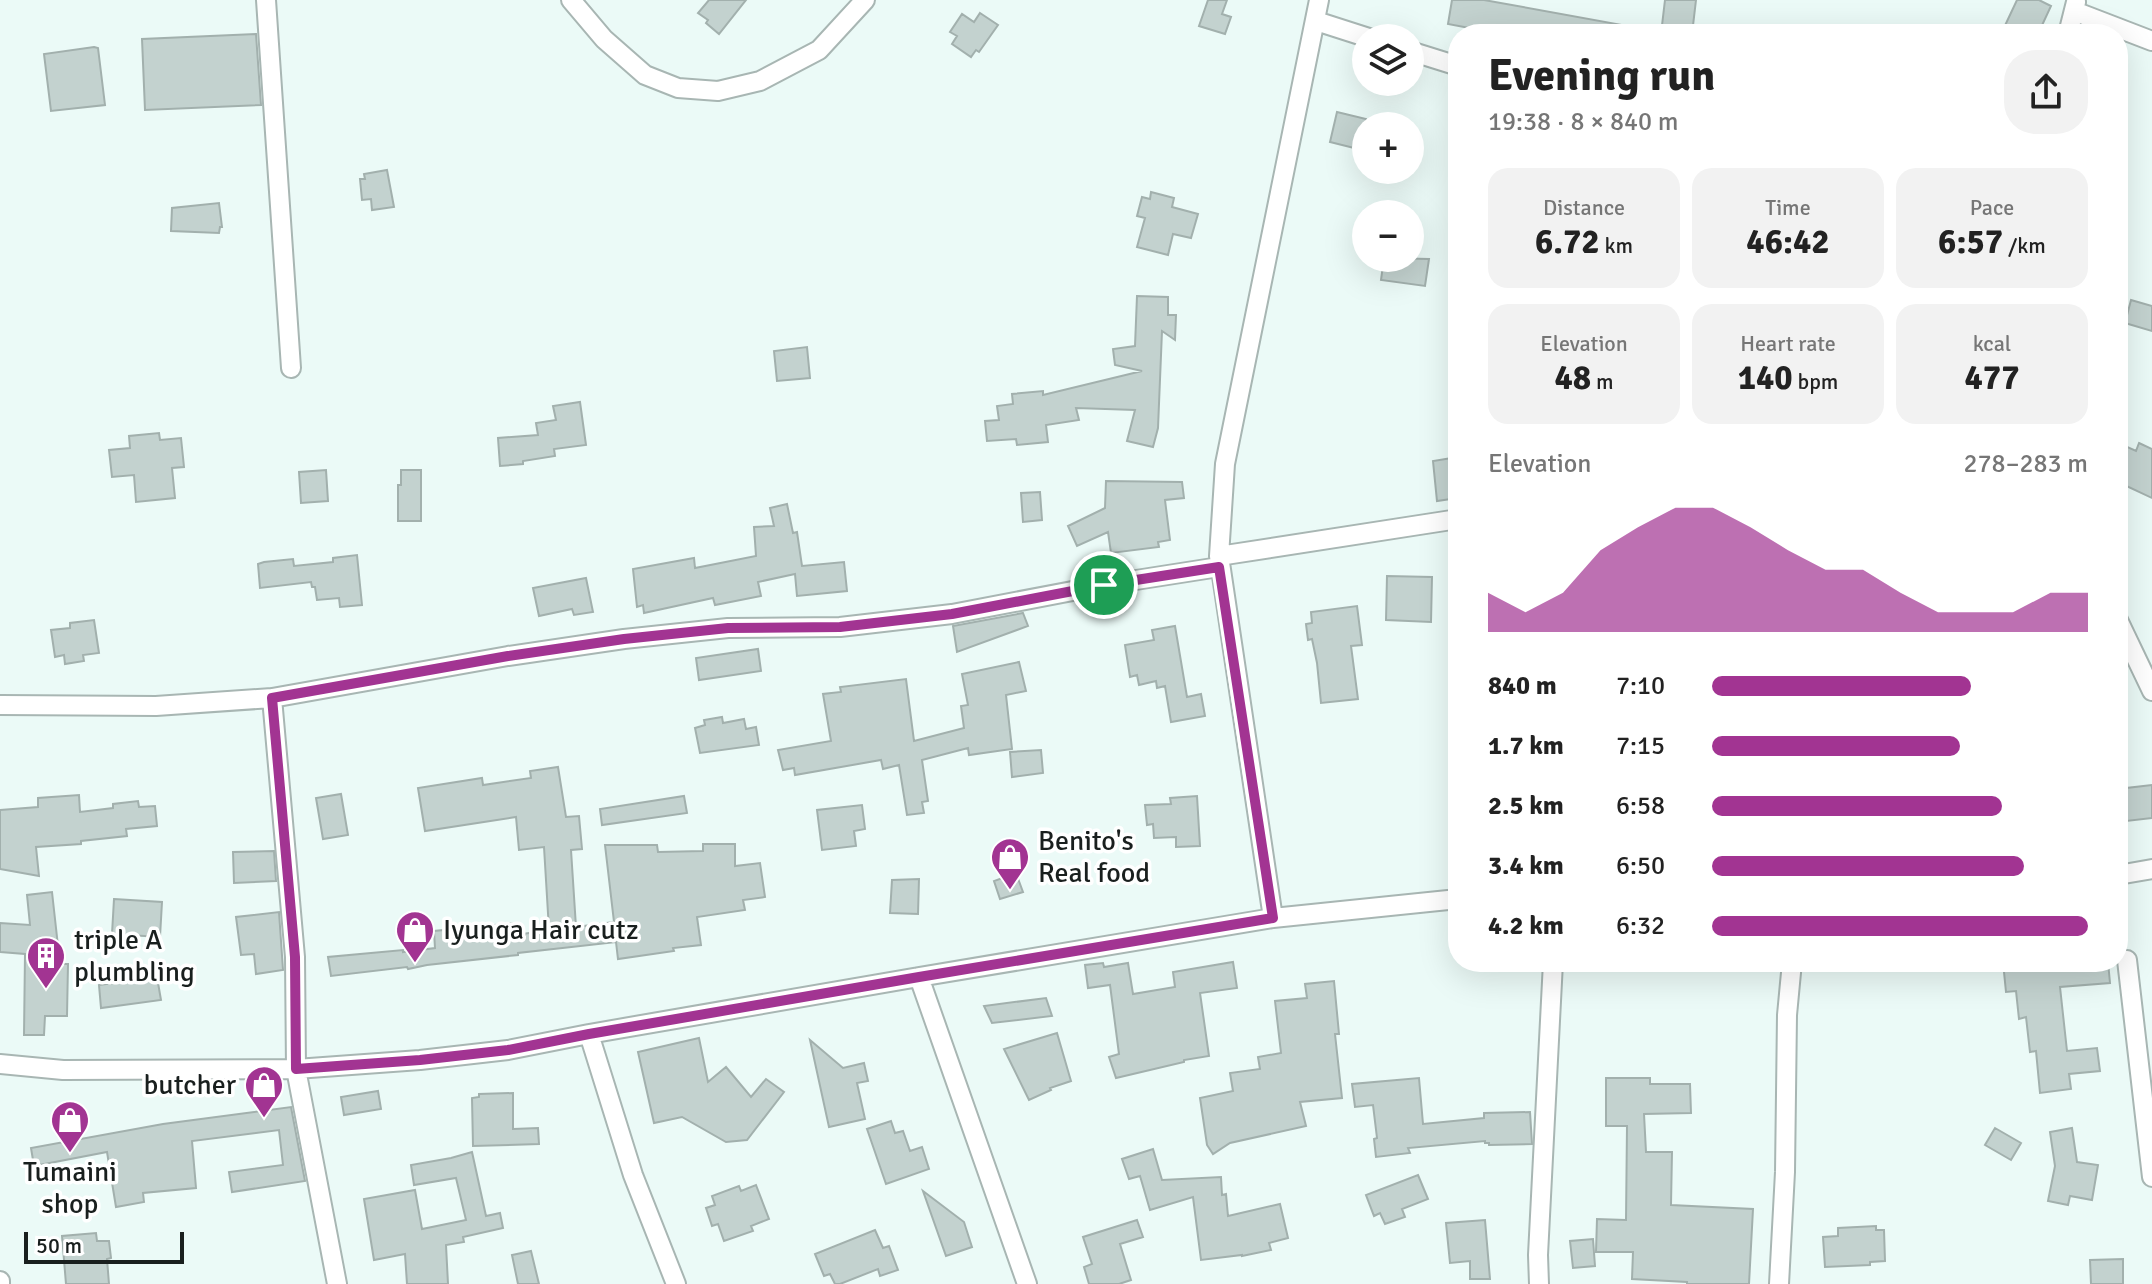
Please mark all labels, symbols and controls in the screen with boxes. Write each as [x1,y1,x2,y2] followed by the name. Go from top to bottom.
[1352,24,1424,272] map controls
[1352,24,1424,96] button: layers
[1488,49,1715,103] text: Evening run
[2004,50,2088,134] button: share
[1488,106,1679,138] text: 19:38 · 8 × 840 m
[1352,112,1424,184] button: +
[1543,194,1625,221] text: Distance
[1765,194,1811,221] text: Time
[1970,194,2014,221] text: Pace
[1352,200,1424,272] button: −
[1535,221,1600,263] text: 6.72
[1746,221,1830,263] text: 46:42
[1938,221,2003,263] text: 6:57
[1600,232,1633,259] text: km
[2003,232,2046,259] text: /km
[1540,330,1628,357] text: Elevation
[1740,330,1836,357] text: Heart rate
[1973,330,2011,357] text: kcal
[1554,357,1591,399] text: 48
[1738,357,1793,399] text: 140
[1964,357,2020,399] text: 477
[1591,368,1614,395] text: m
[1793,368,1838,395] text: bpm
[1488,448,1592,480] text: Elevation
[1964,448,2088,480] text: 278–283 m
[1070,551,1138,619] pin
[1082,563,1126,607] icon: arrive
[1488,670,1557,702] text: 840 m
[1616,670,1665,702] text: 7:10
[1488,730,1564,762] text: 1.7 km
[1616,730,1665,762] text: 7:15
[1488,790,1564,822] text: 2.5 km
[1616,790,1665,822] text: 6:58
[1038,824,1150,890] place label: Benito's Real food
[989,836,1031,891] shop icon: Benito's Real food
[1488,850,1564,882] text: 3.4 km
[1616,850,1665,882] text: 6:50
[394,909,436,964] shop icon: Iyunga Hair cutz
[1488,910,1564,942] text: 4.2 km
[1616,910,1665,942] text: 6:32
[443,913,638,947] place label: Iyunga Hair cutz
[74,923,195,989] place label: triple A plumbling
[25,935,67,990] building icon: triple A plumbling
[243,1064,285,1119] shop icon: butcher
[144,1068,237,1102] place label: butcher
[49,1099,91,1154] shop icon: Tumaini shop
[23,1155,117,1221] place label: Tumaini shop
[24,1228,184,1264] scale bar
[36,1232,82,1259] text: 50 m

